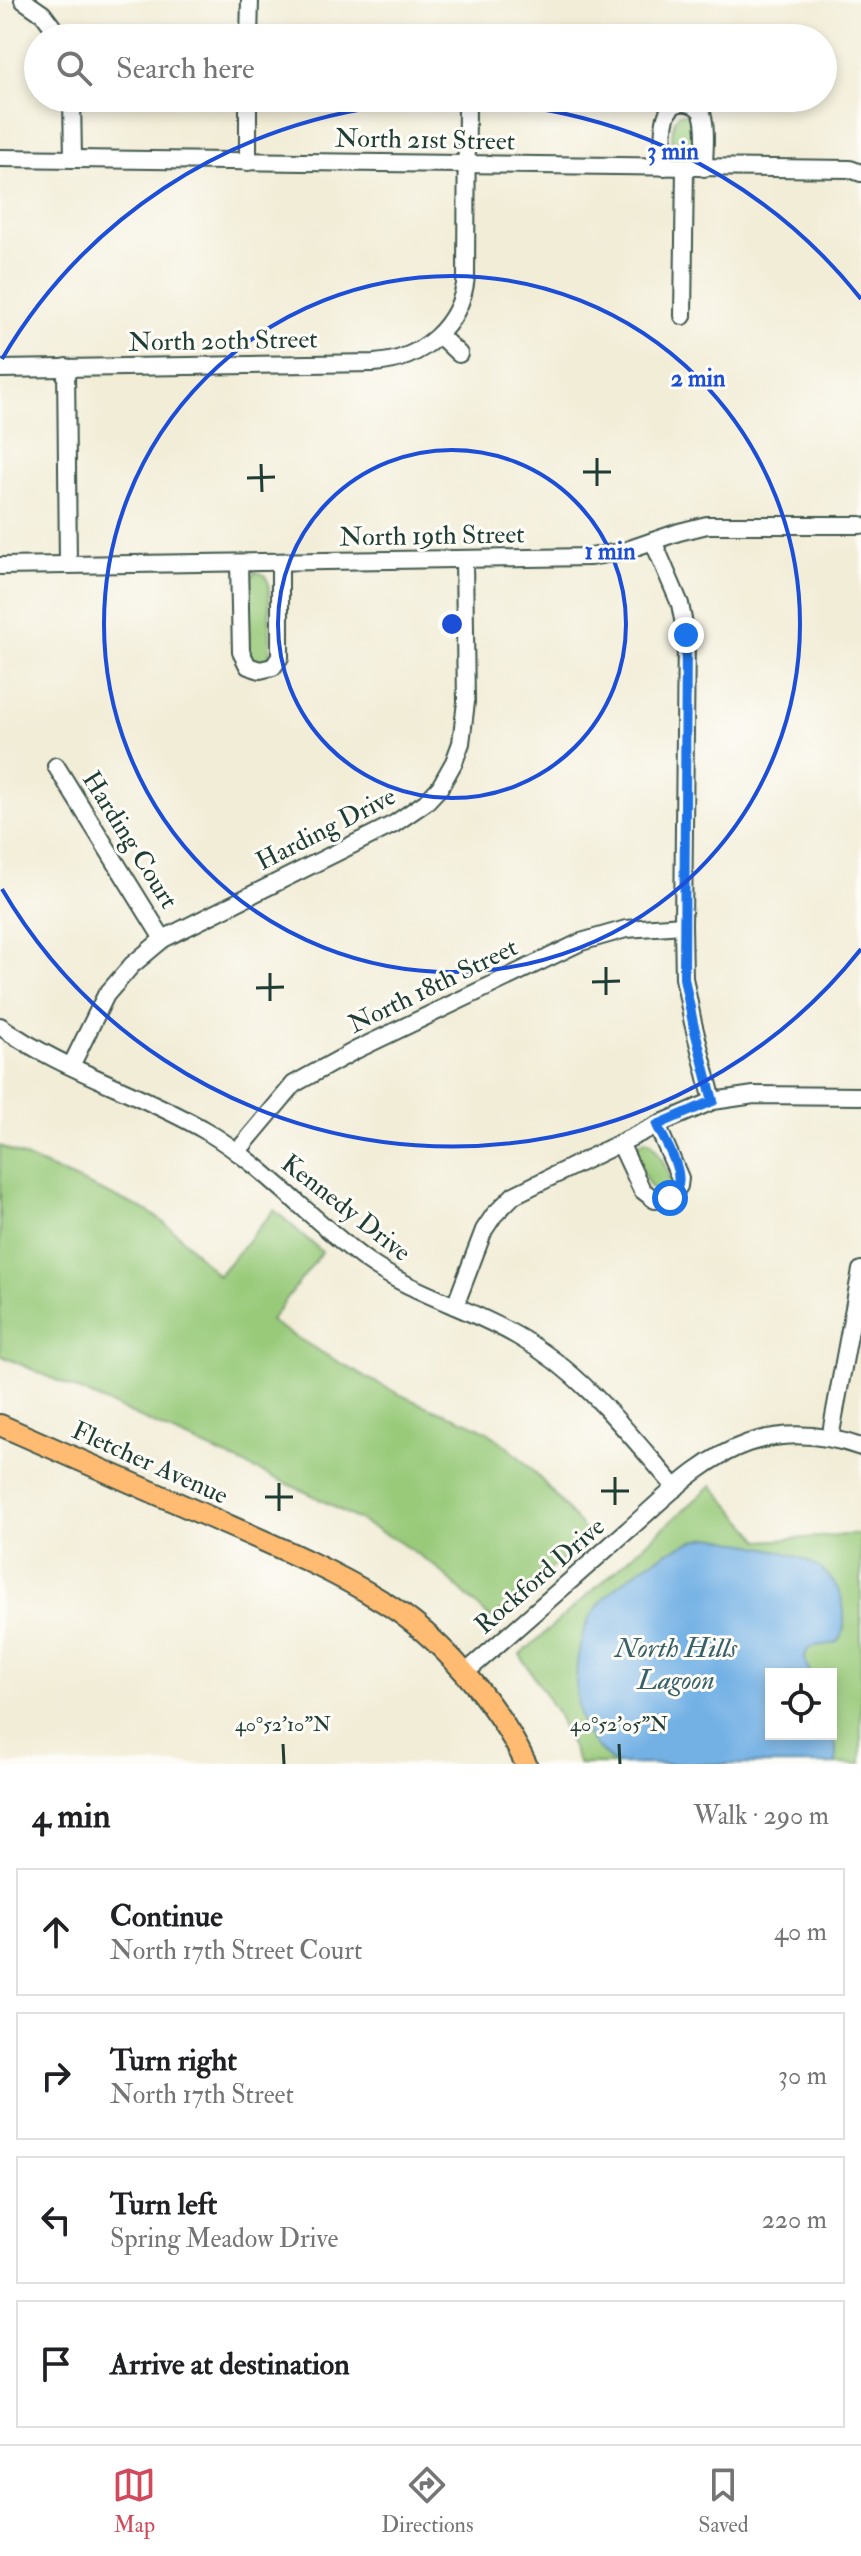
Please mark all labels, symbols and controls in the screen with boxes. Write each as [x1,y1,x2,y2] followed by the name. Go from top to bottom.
[24,24,837,112] search box
[52,46,96,90] icon: search
[116,50,255,87] text: Search here
[335,122,515,158] street label: North 21st Street
[647,136,699,167] text: 3 min
[128,323,318,359] street label: North 20th Street
[671,363,726,394] text: 2 min
[339,518,525,554] street label: North 19th Street
[585,536,636,567] text: 1 min
[438,610,466,638] centre of rings
[668,617,704,653] route end
[75,765,185,915] street label: Harding Court
[251,780,401,878] street label: Harding Drive
[343,931,523,1041] street label: North 18th Street
[275,1147,417,1269] street label: Kennedy Drive
[652,1180,688,1216] route start
[67,1414,233,1512] street label: Fletcher Avenue
[468,1511,612,1641] street label: Rockford Drive
[613,1631,738,1698] water label: North Hills Lagoon
[765,1668,837,1740] map controls
[765,1668,837,1740] button: locate
[235,1712,331,1737] text: 40°52'10"N
[570,1712,668,1737] text: 40°52'05"N
[32,1795,110,1838] text: 4 min
[694,1800,829,1832] text: Walk · 290 m
[110,1898,223,1935] text: Continue
[34,1910,78,1954] icon: ahead
[774,1916,827,1948] text: 40 m
[110,1935,362,1967] text: North 17th Street Court
[110,2042,237,2079] text: Turn right
[34,2054,78,2098] icon: right
[778,2060,827,2092] text: 30 m
[110,2079,294,2111] text: North 17th Street
[110,2186,217,2223] text: Turn left
[34,2198,78,2242] icon: left
[762,2204,827,2236] text: 220 m
[110,2223,338,2255] text: Spring Meadow Drive
[34,2342,78,2386] icon: arrive
[110,2346,350,2383] text: Arrive at destination
[112,2463,156,2539] tab: Map
[381,2463,474,2539] tab: Directions
[698,2463,749,2539] tab: Saved

